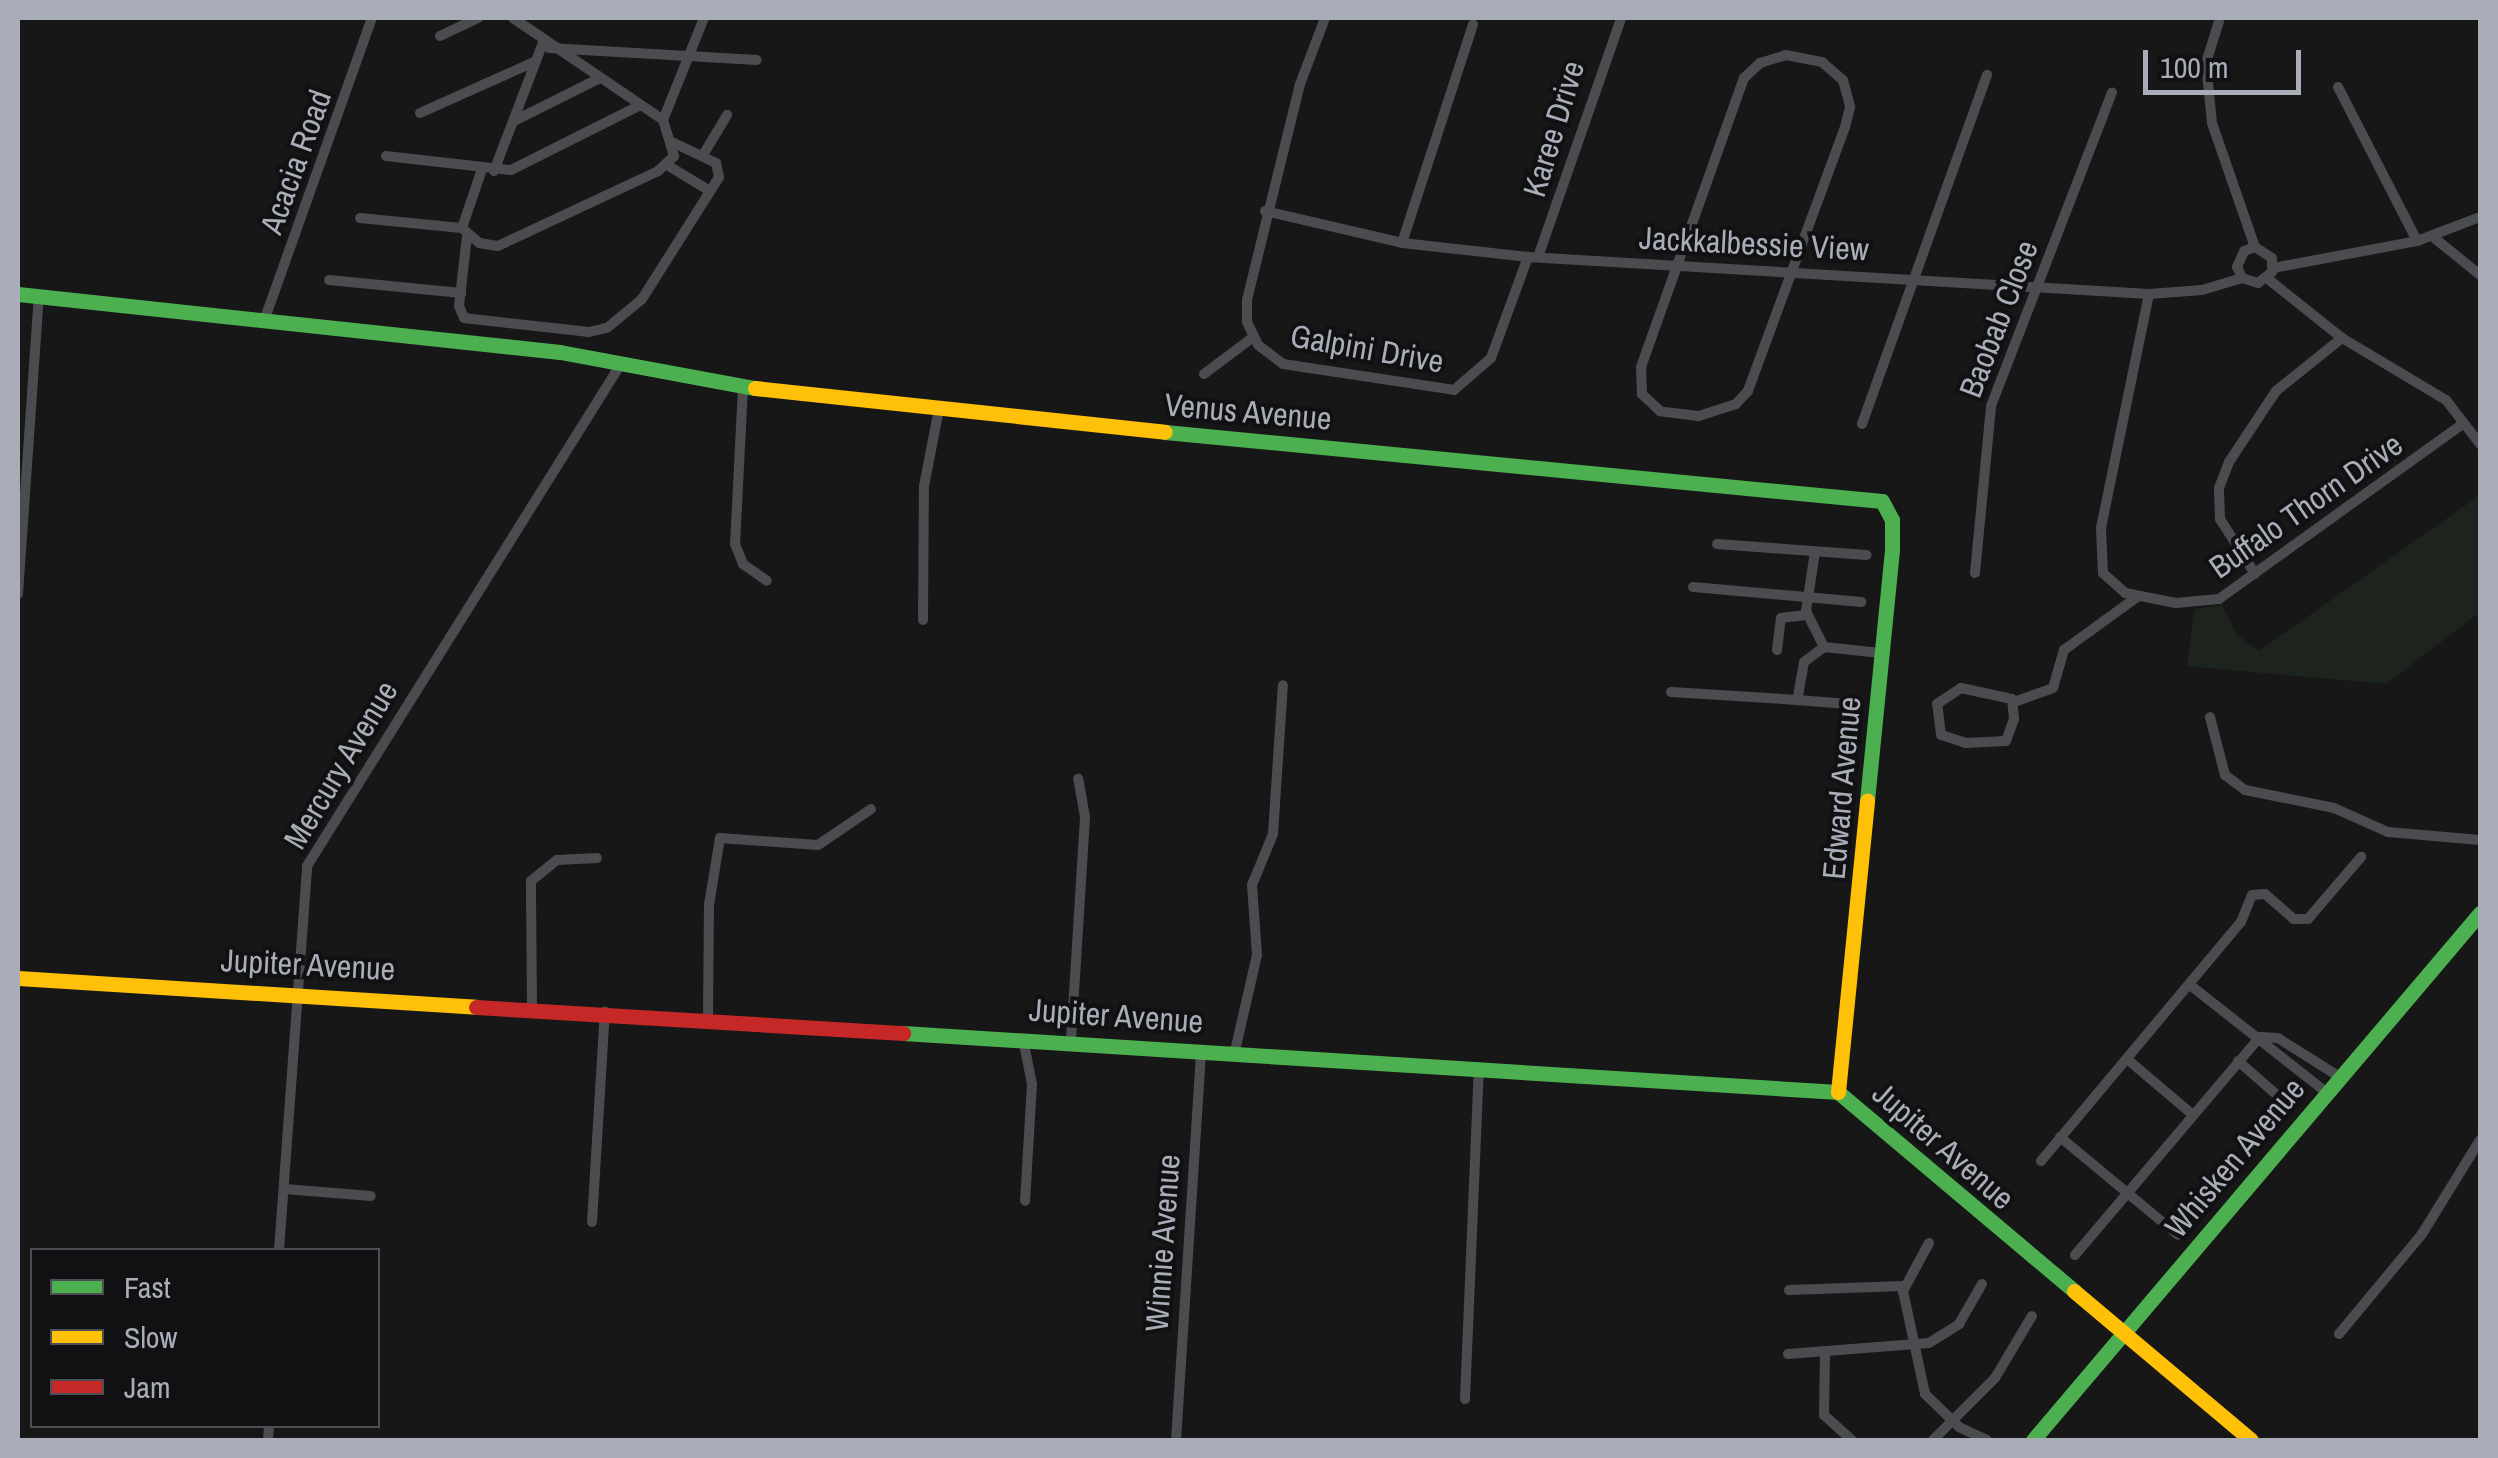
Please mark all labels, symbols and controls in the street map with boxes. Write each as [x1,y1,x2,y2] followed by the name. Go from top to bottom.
[2148,30,2306,92] scale bar
[2160,47,2228,87] text: 100 m
[1515,56,1593,202] street label: Karee Drive
[252,85,340,239] street label: Acacia Road
[1638,219,1870,269] street label: Jackkalbessie View
[1952,235,2046,403] street label: Baobab Close
[1288,317,1446,381] street label: Galpini Drive
[1162,386,1334,438] street label: Venus Avenue
[2202,425,2410,587] street label: Buffalo Thorn Drive
[275,673,407,857] street label: Mercury Avenue
[1815,694,1869,882] street label: Edward Avenue
[219,941,397,989] street label: Jupiter Avenue
[1027,991,1205,1041] street label: Jupiter Avenue
[2157,1070,2313,1246] street label: Whisken Avenue
[1864,1074,2022,1218] street label: Jupiter Avenue
[1138,1152,1188,1334] street label: Winnie Avenue
[30,1248,380,1428] legend
[124,1267,171,1307] text: Fast
[124,1317,177,1357] text: Slow
[124,1367,170,1407] text: Jam

